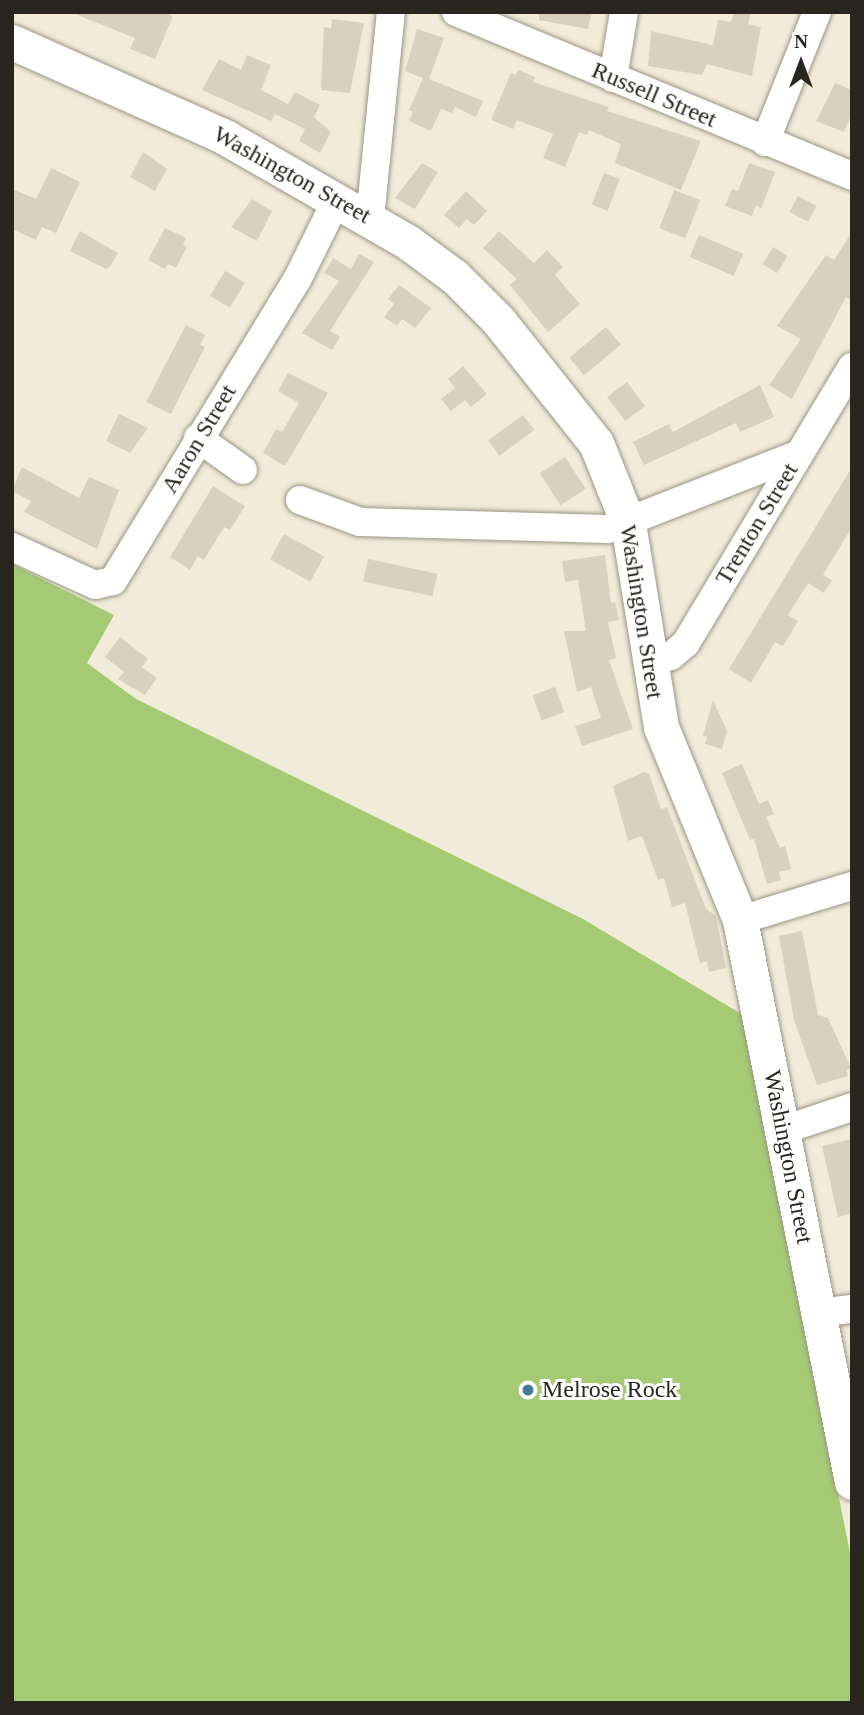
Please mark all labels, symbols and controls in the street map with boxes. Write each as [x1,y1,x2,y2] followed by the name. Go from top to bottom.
[766,28,836,98] north arrow
[794,31,808,52] text: N
[587,56,721,134] street label: Russell Street
[208,120,376,230] street label: Washington Street
[155,379,243,499] street label: Aaron Street
[709,458,805,590] street label: Trenton Street
[613,523,669,701] street label: Washington Street
[757,1068,819,1246] street label: Washington Street
[542,1376,677,1404] place label: Melrose Rock
[520,1382,536,1398] marker: Melrose Rock

